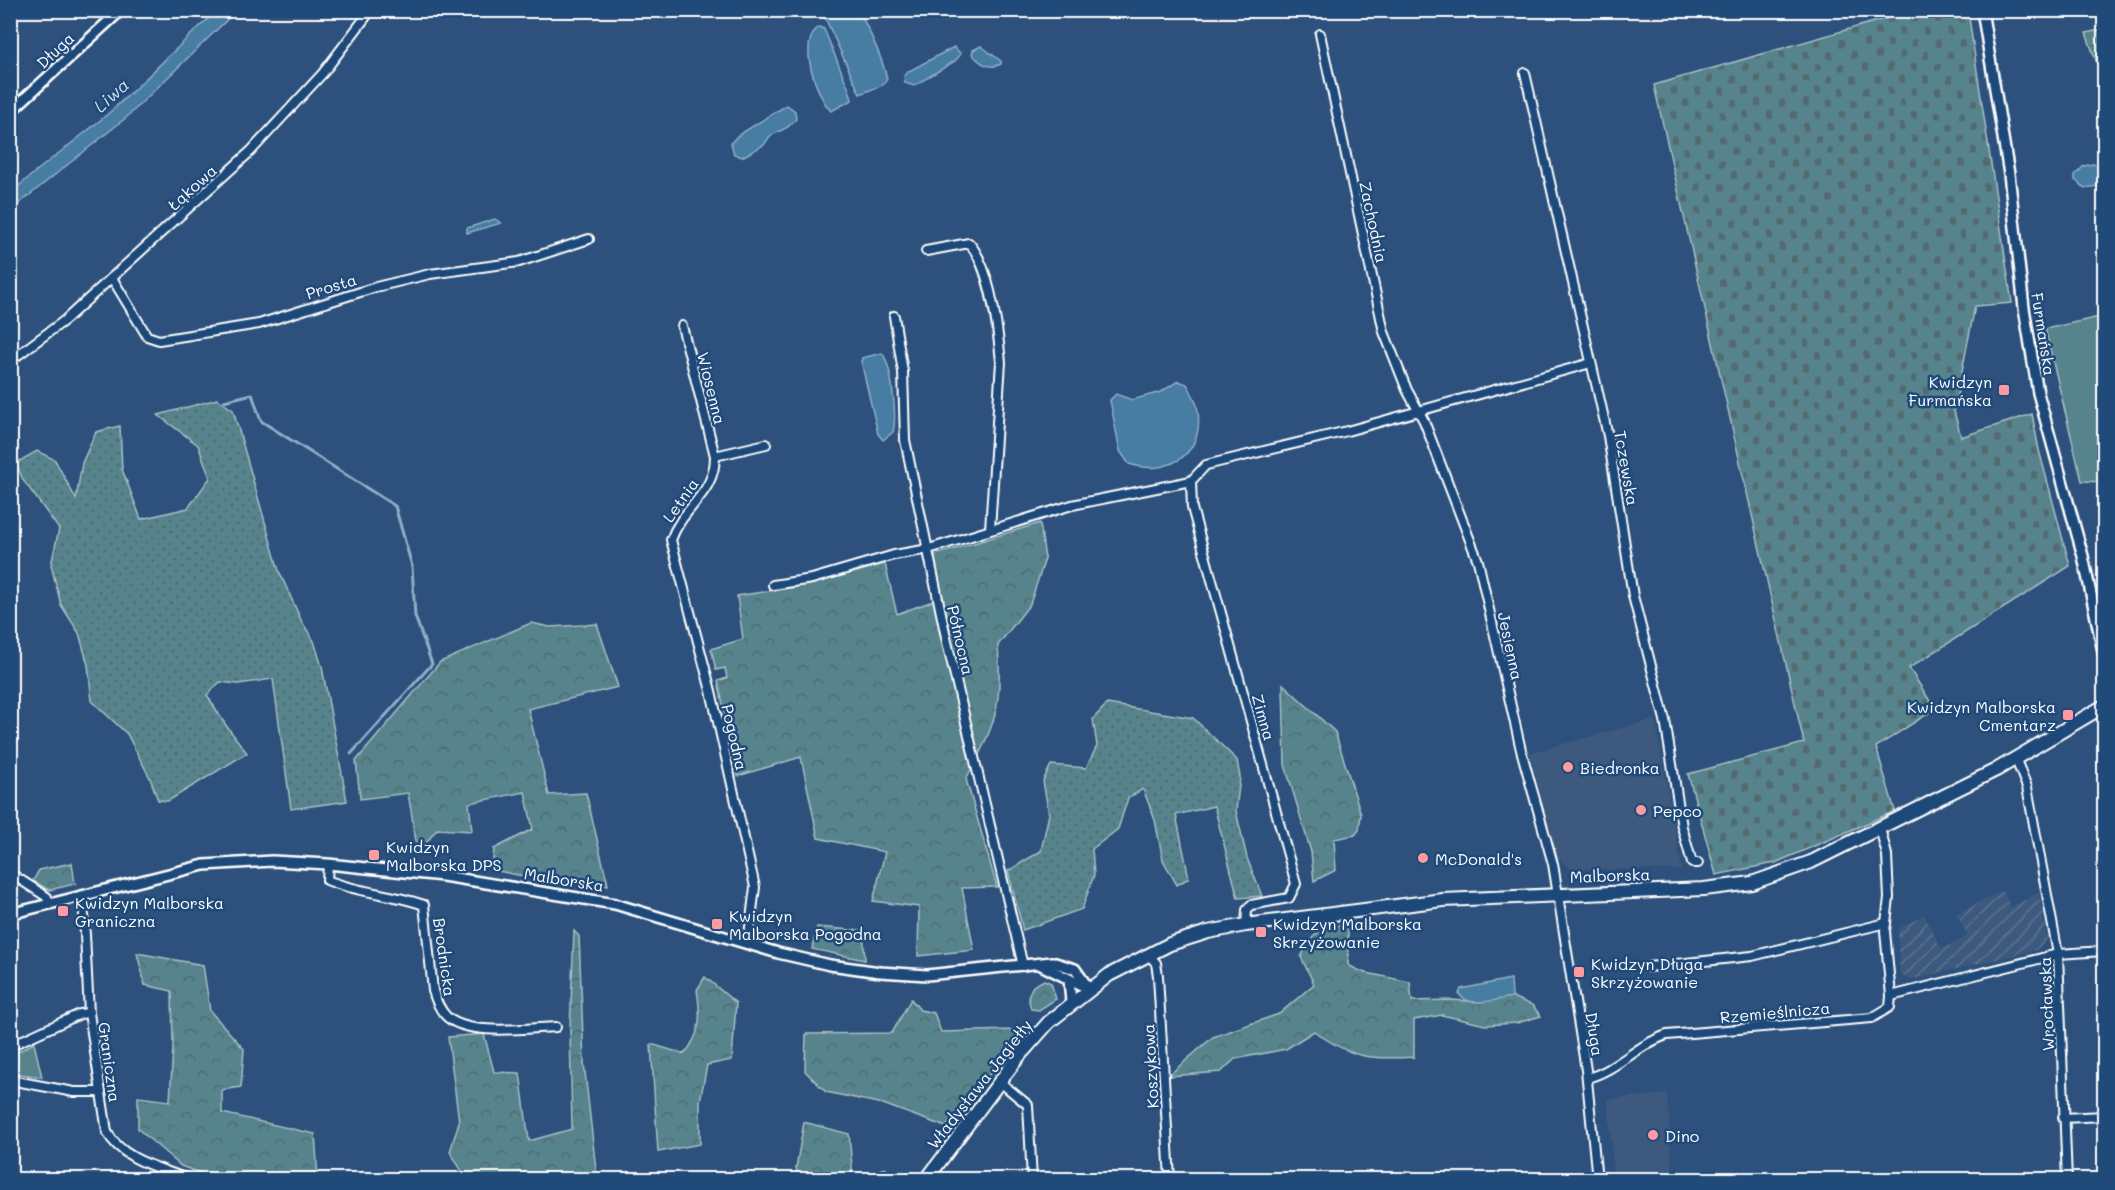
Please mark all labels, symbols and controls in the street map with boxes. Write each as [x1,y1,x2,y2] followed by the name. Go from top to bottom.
[32,27,78,73] street label: Długa
[88,73,134,117] water label: Liwa
[163,160,221,214] street label: Łąkowa
[1355,179,1393,265] street label: Zachodnia
[303,268,359,304] street label: Prosta
[2027,291,2061,377] street label: Furmańska
[693,350,731,426] street label: Wiosenna
[1908,371,1992,410] place label: Kwidzyn Furmańska
[1997,383,2011,397] marker: Kwidzyn Furmańska
[1610,429,1644,507] street label: Tczewska
[657,474,703,526] street label: Letnia
[943,603,979,677] street label: Północna
[1494,610,1528,682] street label: Jesienna
[1247,691,1281,743] street label: Zimna
[1907,696,2056,735] place label: Kwidzyn Malborska Cmentarz
[717,702,753,772] street label: Pogodna
[2061,708,2075,722] marker: Kwidzyn Malborska Cmentarz
[1580,757,1660,778] place label: Biedronka
[1561,760,1575,774] marker: Biedronka
[1653,800,1701,821] place label: Pepco
[1634,803,1648,817] marker: Pepco
[386,836,502,875] place label: Kwidzyn Malborska DPS
[367,848,381,862] marker: Kwidzyn Malborska DPS
[1435,848,1522,869] place label: McDonald's
[1416,851,1430,865] marker: McDonald's
[523,862,606,896] street label: Malborska
[1569,863,1651,887] street label: Malborska
[75,892,224,931] place label: Kwidzyn Malborska Graniczna
[56,904,70,918] marker: Kwidzyn Malborska Graniczna
[729,905,882,944] place label: Kwidzyn Malborska Pogodna
[1273,913,1422,952] place label: Kwidzyn Malborska Skrzyżowanie
[429,916,461,998] street label: Brodnicka
[710,917,724,931] marker: Kwidzyn Malborska Pogodna
[1254,925,1268,939] marker: Kwidzyn Malborska Skrzyżowanie
[1591,953,1703,992] place label: Kwidzyn Długa Skrzyżowanie
[2034,956,2058,1052] street label: Wrocławska
[1572,965,1586,979] marker: Kwidzyn Długa Skrzyżowanie
[1719,997,1831,1027] street label: Rzemieślnicza
[1581,1011,1609,1057] street label: Długa
[922,1015,1036,1153] street label: Władysława Jagiełły
[94,1021,126,1103] street label: Graniczna
[1137,1023,1163,1109] street label: Koszykowa
[1665,1125,1699,1146] place label: Dino
[1646,1128,1660,1142] marker: Dino

